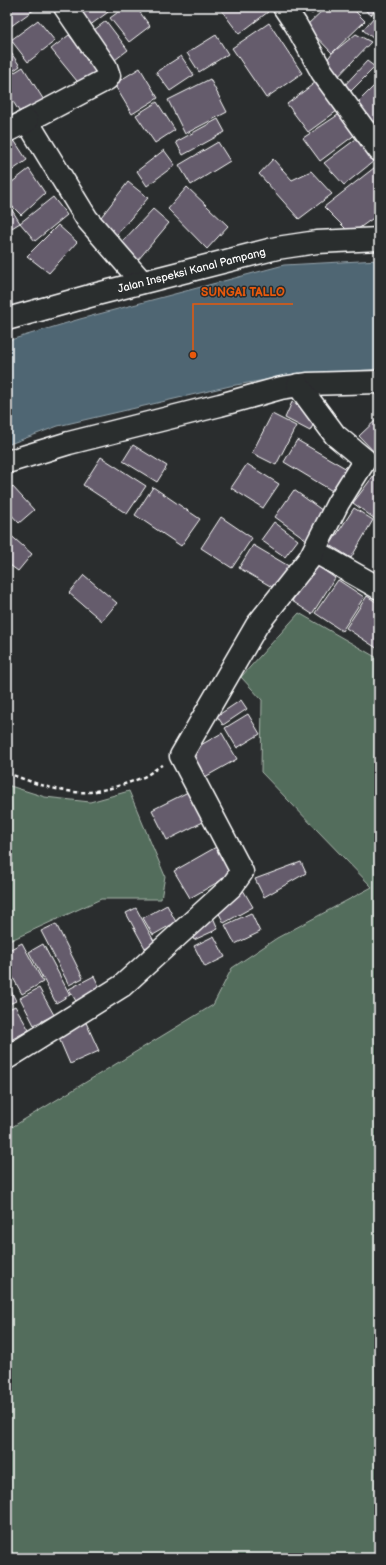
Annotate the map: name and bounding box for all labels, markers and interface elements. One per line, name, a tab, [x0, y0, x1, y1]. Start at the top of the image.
street label: Jalan Inspeksi Kanal Pampang	[116, 245, 267, 295]
callout: SUNGAI TALLO	[193, 280, 293, 304]
text: SUNGAI TALLO	[201, 285, 285, 300]

